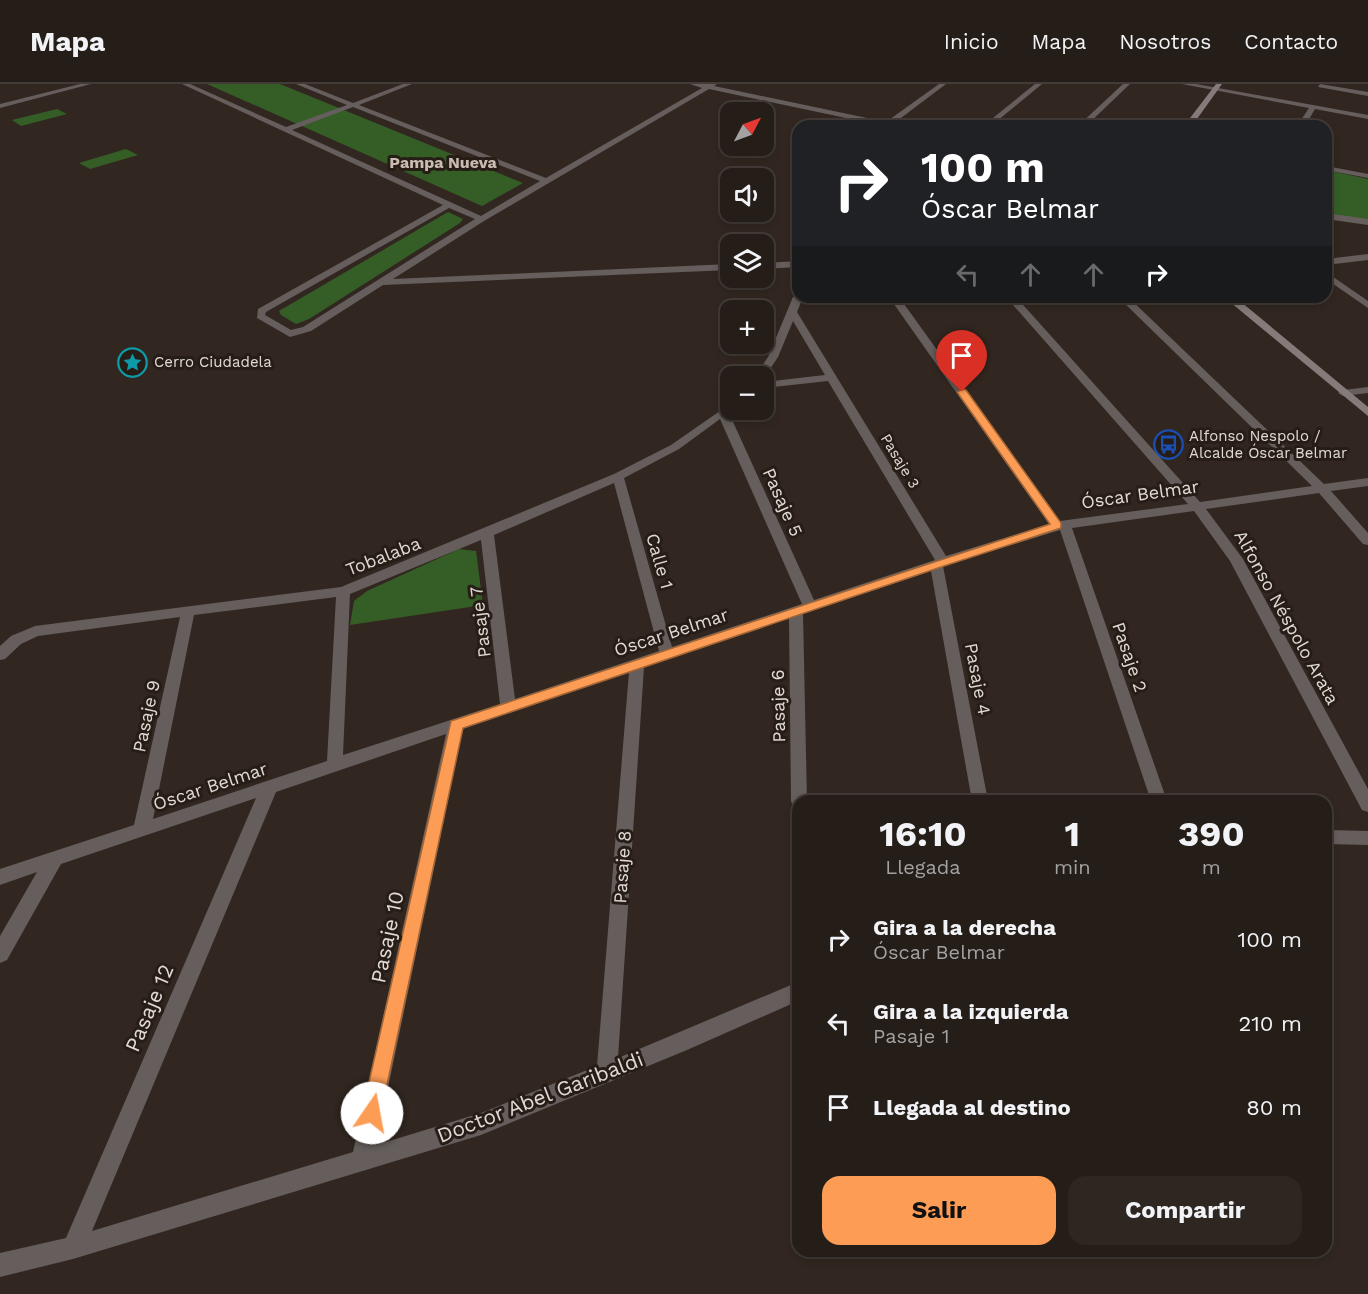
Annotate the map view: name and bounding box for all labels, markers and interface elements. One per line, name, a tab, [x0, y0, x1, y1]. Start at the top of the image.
text: Mapa	[30, 25, 105, 58]
text: Inicio	[944, 29, 999, 54]
text: Mapa	[1032, 29, 1086, 54]
text: Nosotros	[1119, 29, 1211, 54]
text: Contacto	[1244, 29, 1338, 54]
north arrow	[720, 102, 774, 156]
map controls	[720, 102, 774, 420]
text: 100 m	[921, 143, 1045, 192]
icon: right	[822, 144, 900, 222]
district label: Pampa Nueva	[389, 153, 497, 172]
button: sound	[720, 168, 774, 222]
text: Óscar Belmar	[921, 193, 1099, 225]
button: layers	[720, 234, 774, 288]
icon: left	[951, 258, 984, 291]
icon: ahead	[1014, 258, 1047, 291]
icon: ahead	[1077, 258, 1110, 291]
icon: right	[1140, 258, 1173, 291]
button: +	[720, 300, 774, 354]
pin	[936, 330, 987, 392]
icon: arrive	[945, 339, 978, 372]
place icon: Cerro Ciudadela	[117, 346, 149, 378]
place label: Cerro Ciudadela	[154, 353, 272, 371]
button: −	[720, 366, 774, 420]
place label: Alfonso Nespolo / Alcalde Óscar Belmar	[1189, 427, 1347, 462]
bus stop icon: Alfonso Nespolo / Alcalde Óscar Belmar	[1152, 429, 1184, 461]
street label: Pasaje 3	[877, 430, 923, 492]
street label: Pasaje 5	[759, 465, 807, 539]
street label: Óscar Belmar	[1080, 475, 1200, 513]
street label: Alfonso Néspolo Arata	[1230, 526, 1344, 708]
street label: Calle 1	[642, 531, 678, 591]
street label: Tobalaba	[343, 532, 423, 580]
street label: Pasaje 7	[465, 585, 495, 659]
street label: Óscar Belmar	[611, 604, 731, 660]
street label: Pasaje 2	[1108, 619, 1152, 695]
street label: Pasaje 4	[961, 641, 995, 717]
street label: Pasaje 6	[767, 669, 789, 743]
street label: Pasaje 9	[128, 678, 164, 754]
street label: Óscar Belmar	[150, 758, 270, 814]
text: 16:10	[879, 813, 967, 855]
text: 1	[1065, 813, 1080, 855]
text: 390	[1178, 813, 1245, 855]
street label: Pasaje 8	[609, 830, 635, 904]
text: Llegada	[885, 855, 961, 879]
text: min	[1054, 855, 1091, 879]
text: m	[1202, 855, 1221, 879]
street label: Pasaje 10	[365, 889, 409, 985]
text: Gira a la derecha	[873, 915, 1056, 940]
icon: right	[822, 923, 855, 956]
text: 100 m	[1238, 927, 1302, 952]
text: Óscar Belmar	[873, 940, 1005, 964]
street label: Pasaje 12	[119, 961, 179, 1055]
text: Gira a la izquierda	[873, 999, 1069, 1024]
icon: left	[822, 1007, 855, 1040]
text: 210 m	[1238, 1011, 1302, 1036]
text: Pasaje 1	[873, 1024, 949, 1048]
street label: Doctor Abel Garibaldi	[433, 1046, 647, 1148]
position arrow	[340, 1081, 404, 1145]
icon: arrive	[822, 1091, 855, 1124]
text: Llegada al destino	[873, 1095, 1071, 1120]
text: 80 m	[1246, 1095, 1302, 1120]
button: Salir	[822, 1176, 1056, 1245]
button: Compartir	[1068, 1176, 1302, 1245]

